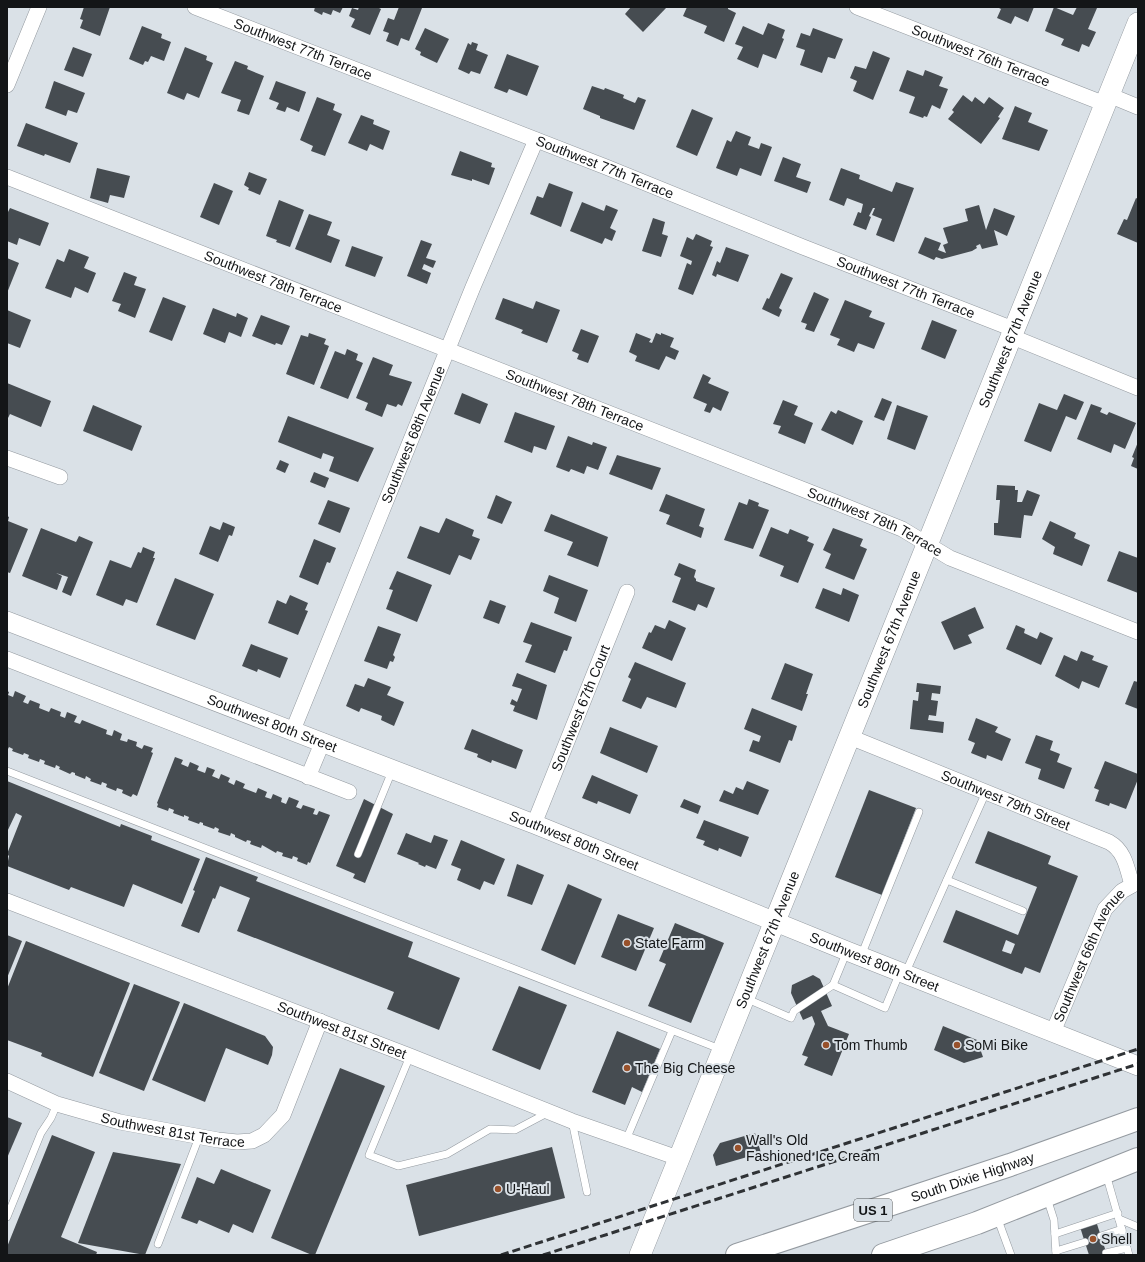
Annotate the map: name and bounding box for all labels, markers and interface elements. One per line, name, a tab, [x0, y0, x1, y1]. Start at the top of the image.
street label: Southwest 77th Terrace	[232, 15, 375, 83]
street label: Southwest 76th Terrace	[910, 21, 1052, 90]
street label: Southwest 77th Terrace	[534, 133, 676, 202]
street label: Southwest 78th Terrace	[202, 247, 345, 316]
street label: Southwest 77th Terrace	[834, 253, 977, 321]
street label: Southwest 67th Avenue	[975, 268, 1045, 410]
street label: Southwest 68th Avenue	[378, 363, 448, 506]
street label: Southwest 78th Terrace	[503, 366, 646, 434]
street label: Southwest 78th Terrace	[805, 484, 945, 560]
street label: Southwest 67th Avenue	[854, 568, 924, 711]
street label: Southwest 67th Court	[548, 642, 613, 774]
street label: Southwest 80th Street	[205, 691, 339, 755]
street label: Southwest 79th Street	[939, 767, 1073, 833]
street label: Southwest 80th Street	[507, 807, 641, 874]
street label: Southwest 67th Avenue	[732, 868, 802, 1011]
street label: Southwest 66th Avenue	[1050, 885, 1128, 1025]
street label: Southwest 80th Street	[807, 929, 942, 995]
place label: State Farm	[635, 935, 704, 951]
marker: State Farm	[622, 938, 632, 948]
street label: Southwest 81st Street	[275, 998, 409, 1062]
place label: Tom Thumb	[834, 1037, 908, 1053]
place label: SoMi Bike	[965, 1037, 1028, 1053]
marker: Tom Thumb	[821, 1040, 831, 1050]
marker: SoMi Bike	[952, 1040, 962, 1050]
place label: The Big Cheese	[635, 1060, 736, 1076]
marker: The Big Cheese	[622, 1063, 632, 1073]
street label: Southwest 81st Terrace	[99, 1109, 246, 1150]
place label: Wall's Old Fashioned Ice Cream	[746, 1132, 880, 1164]
marker: Wall's Old Fashioned Ice Cream	[733, 1143, 743, 1153]
street label: South Dixie Highway	[909, 1149, 1036, 1205]
place label: U-Haul	[506, 1181, 550, 1197]
marker: U-Haul	[493, 1184, 503, 1194]
road number: US 1	[854, 1199, 892, 1221]
place label: Shell	[1101, 1231, 1132, 1247]
marker: Shell	[1088, 1234, 1098, 1244]

